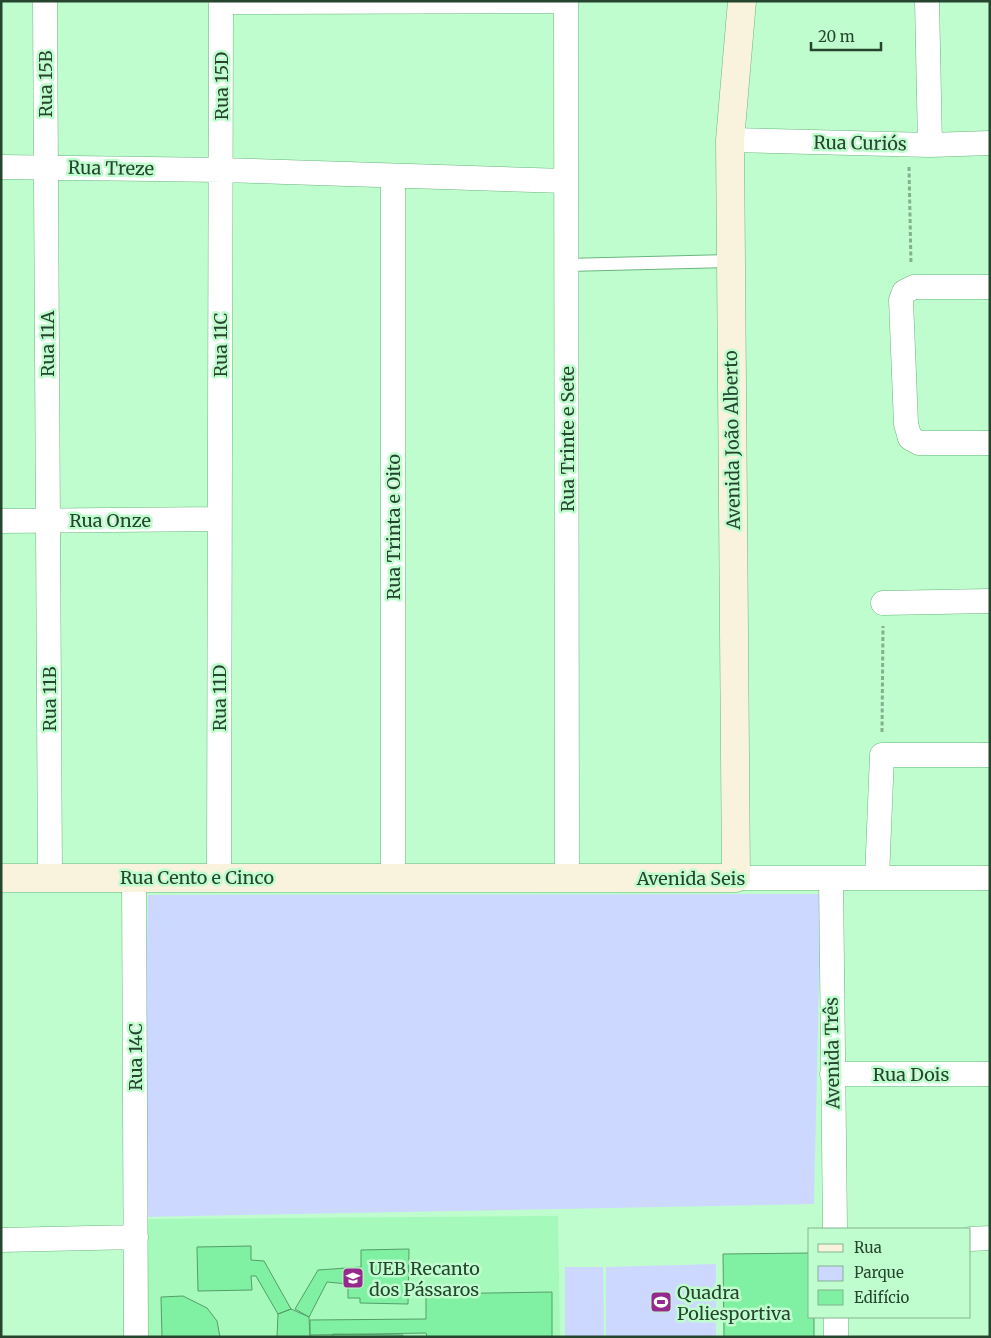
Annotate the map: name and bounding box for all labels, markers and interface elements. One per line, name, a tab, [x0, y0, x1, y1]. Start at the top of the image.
scale bar	[811, 20, 881, 52]
text: 20 m	[818, 27, 855, 46]
street label: Rua 15B	[34, 50, 57, 118]
street label: Rua 15D	[210, 52, 233, 120]
street label: Rua Curiós	[813, 131, 907, 155]
street label: Rua Treze	[68, 156, 154, 180]
street label: Rua 11A	[36, 311, 59, 377]
street label: Rua 11C	[209, 313, 232, 377]
street label: Avenida João Alberto	[719, 350, 745, 531]
street label: Rua Trinte e Sete	[556, 366, 579, 512]
street label: Rua Trinta e Oito	[382, 454, 405, 600]
street label: Rua Onze	[69, 509, 151, 532]
street label: Rua 11D	[208, 665, 231, 731]
street label: Rua 11B	[38, 666, 61, 732]
street label: Rua Cento e Cinco	[120, 866, 274, 889]
street label: Avenida Seis	[636, 867, 745, 890]
street label: Avenida Três	[820, 997, 844, 1110]
street label: Rua 14C	[124, 1023, 147, 1091]
street label: Rua Dois	[873, 1063, 949, 1086]
legend	[808, 1228, 971, 1318]
text: Rua	[854, 1238, 882, 1257]
place label: UEB Recanto dos Pássaros	[369, 1257, 480, 1301]
text: Parque	[854, 1263, 904, 1282]
school or university icon: UEB Recanto dos Pássaros	[341, 1266, 365, 1290]
place label: Quadra Poliesportiva	[677, 1281, 791, 1325]
text: Edifício	[854, 1288, 910, 1307]
sports icon: Quadra Poliesportiva	[649, 1290, 673, 1314]

